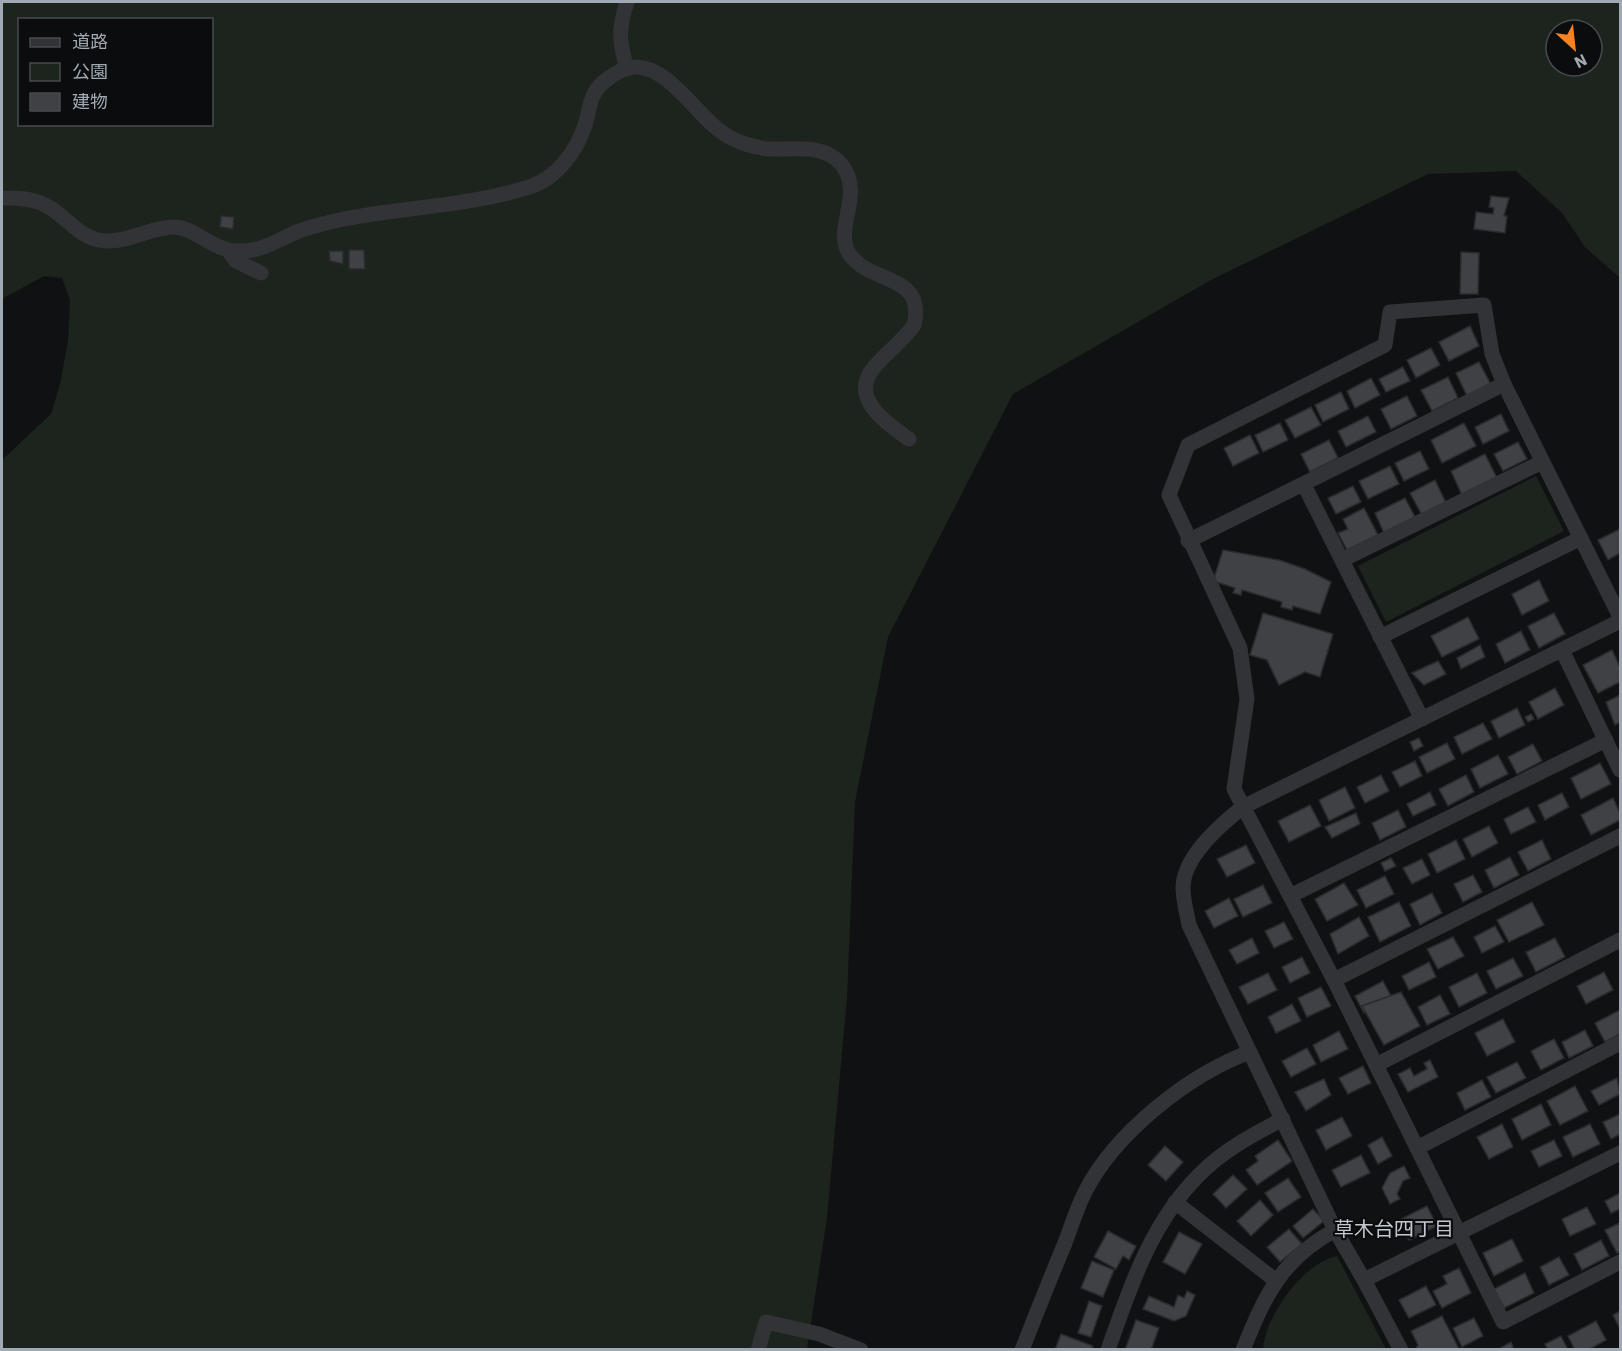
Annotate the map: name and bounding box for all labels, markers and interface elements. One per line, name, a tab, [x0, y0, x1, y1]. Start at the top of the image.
legend	[18, 18, 213, 126]
north arrow	[1544, 18, 1604, 78]
text: 道路	[72, 30, 108, 53]
text: N	[1571, 50, 1591, 73]
text: 公園	[72, 60, 108, 83]
text: 建物	[72, 90, 108, 113]
district label: 草木台四丁目	[1334, 1215, 1454, 1242]

